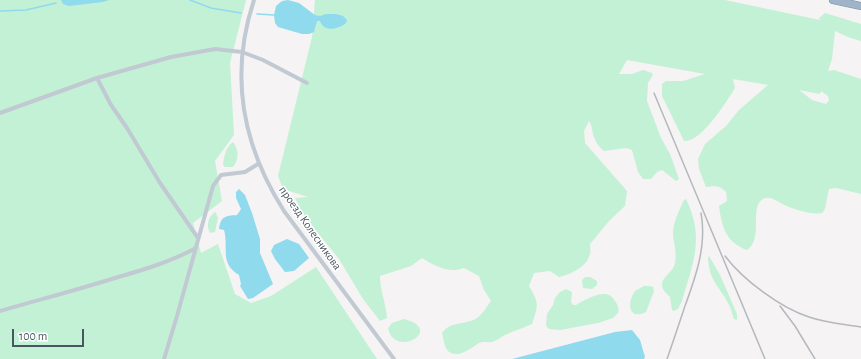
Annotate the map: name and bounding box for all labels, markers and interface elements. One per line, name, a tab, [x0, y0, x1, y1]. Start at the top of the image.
street label: проезд Колесникова	[276, 183, 344, 273]
scale bar	[14, 321, 86, 347]
text: 100 m	[19, 330, 47, 342]

